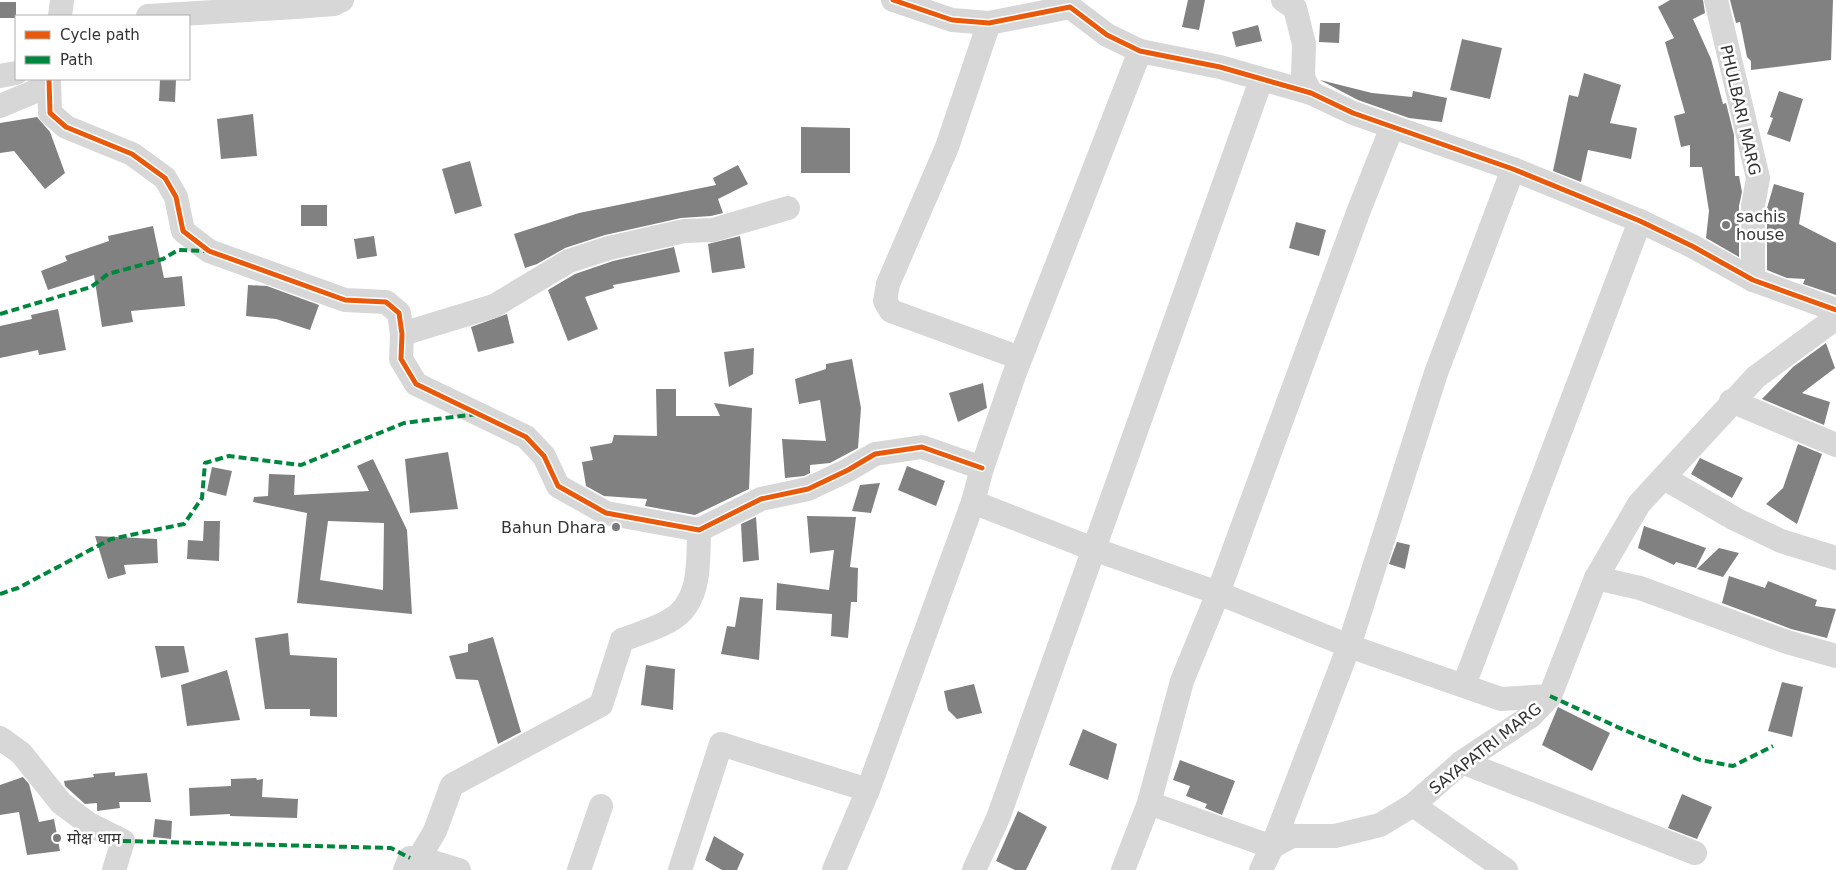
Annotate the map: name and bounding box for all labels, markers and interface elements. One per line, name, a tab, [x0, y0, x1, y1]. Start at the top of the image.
legend	[15, 15, 190, 80]
text: Cycle path	[60, 26, 140, 44]
street label: PHULBARI MARG	[1716, 43, 1765, 177]
text: Path	[60, 51, 93, 69]
place label: sachis house	[1736, 207, 1786, 244]
marker: sachis house	[1720, 219, 1732, 231]
place label: Bahun Dhara	[501, 518, 606, 537]
marker: Bahun Dhara	[610, 521, 622, 533]
street label: SAYAPATRI MARG	[1426, 699, 1545, 798]
place label: मोक्ष धाम	[67, 829, 121, 848]
marker: मोक्ष धाम	[51, 832, 63, 844]

